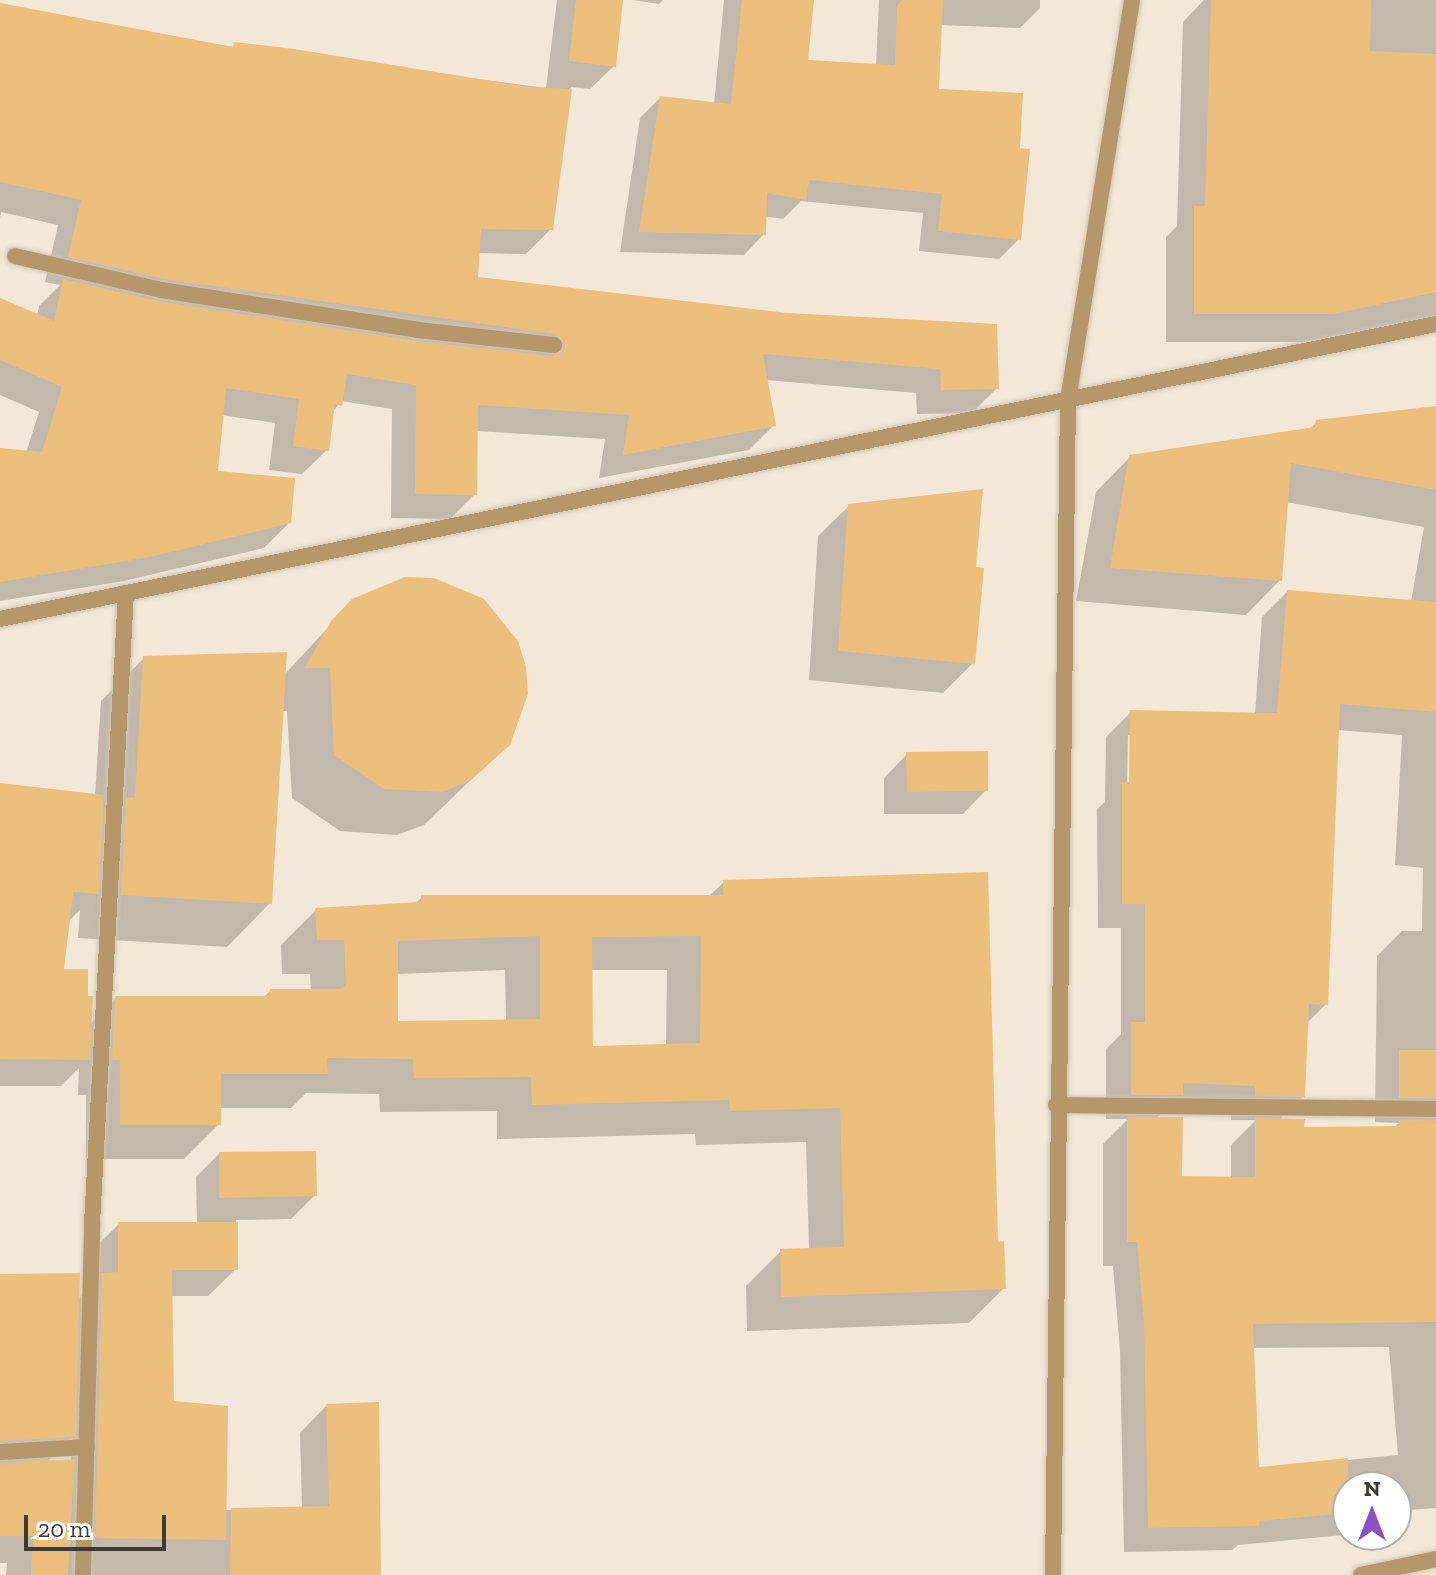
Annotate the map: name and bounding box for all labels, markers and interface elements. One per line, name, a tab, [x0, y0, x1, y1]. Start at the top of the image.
north arrow	[1332, 1471, 1412, 1551]
text: N	[1364, 1475, 1380, 1502]
scale bar	[28, 1499, 170, 1549]
text: 20 m	[38, 1514, 90, 1543]

